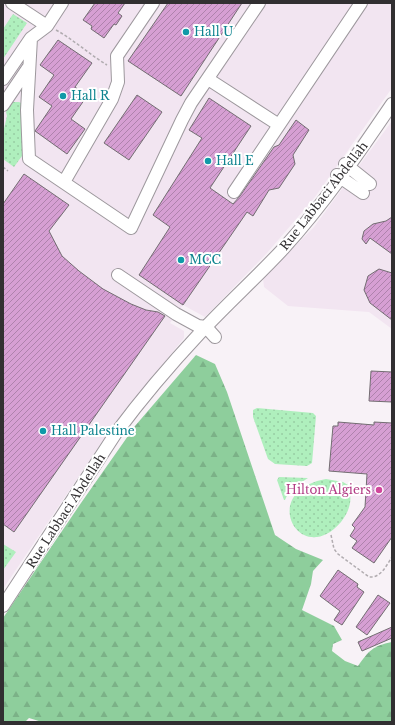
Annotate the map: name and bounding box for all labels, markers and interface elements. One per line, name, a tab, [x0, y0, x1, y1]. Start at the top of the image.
place label: Hall U	[194, 24, 233, 39]
marker: Hall U	[181, 27, 191, 37]
place label: Hall R	[71, 88, 110, 103]
marker: Hall R	[58, 91, 68, 101]
street label: Rue Labbaci Abdellah	[276, 138, 371, 253]
place label: Hall E	[216, 153, 254, 168]
marker: Hall E	[203, 156, 213, 166]
place label: MCC	[189, 252, 221, 267]
marker: MCC	[176, 255, 186, 265]
place label: Hall Palestine	[51, 423, 135, 438]
marker: Hall Palestine	[38, 426, 48, 436]
street label: Rue Labbaci Abdellah	[23, 451, 108, 571]
place label: Hilton Algiers	[286, 482, 371, 497]
marker: Hilton Algiers	[374, 485, 384, 495]

